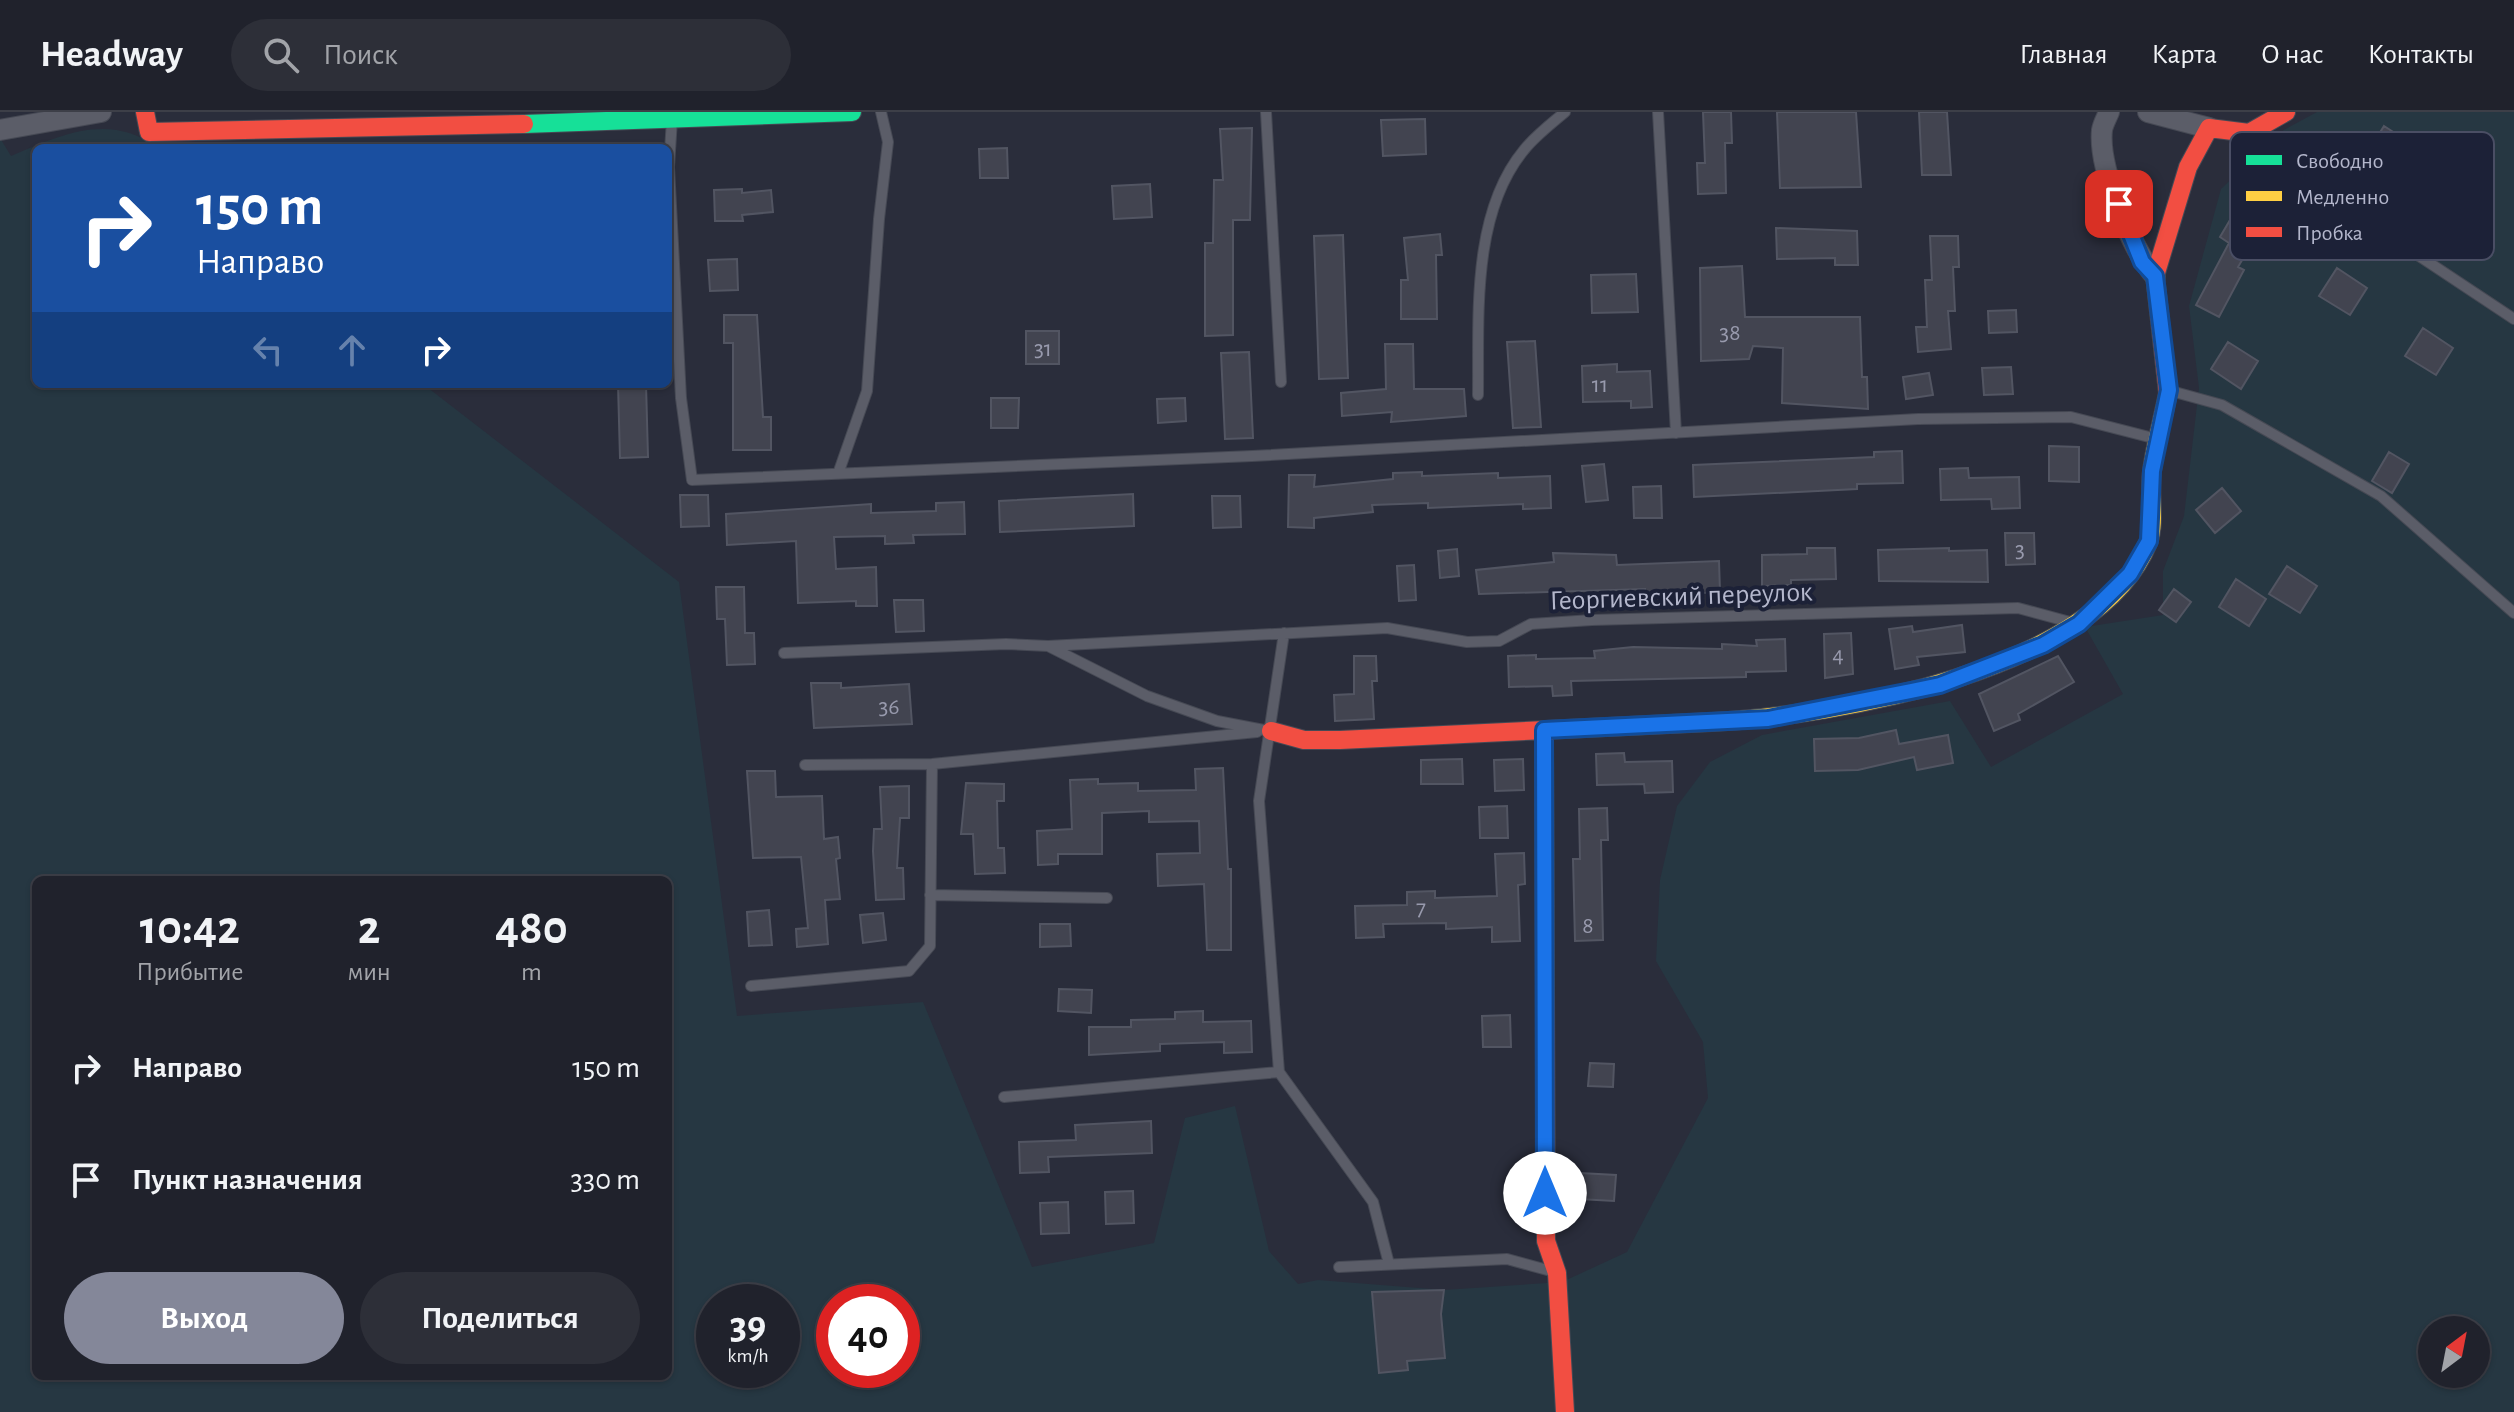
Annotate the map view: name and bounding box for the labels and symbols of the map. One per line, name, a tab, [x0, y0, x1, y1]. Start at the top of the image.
legend	[2230, 132, 2494, 260]
text: Свободно	[2296, 150, 2384, 172]
pin	[2085, 170, 2153, 238]
text: Медленно	[2296, 186, 2389, 208]
text: Пробка	[2296, 222, 2363, 244]
house number: 38	[1719, 321, 1741, 345]
house number: 31	[1034, 337, 1052, 361]
house number: 11	[1592, 373, 1608, 397]
house number: 3	[2015, 538, 2025, 562]
street label: Георгиевский переулок	[1549, 578, 1813, 616]
house number: 4	[1832, 643, 1844, 667]
house number: 36	[878, 695, 900, 719]
house number: 7	[1416, 896, 1426, 920]
house number: 8	[1582, 914, 1594, 938]
position arrow	[1503, 1151, 1587, 1235]
speed limit sign: 40	[816, 1284, 920, 1388]
north arrow	[2418, 1316, 2490, 1388]

